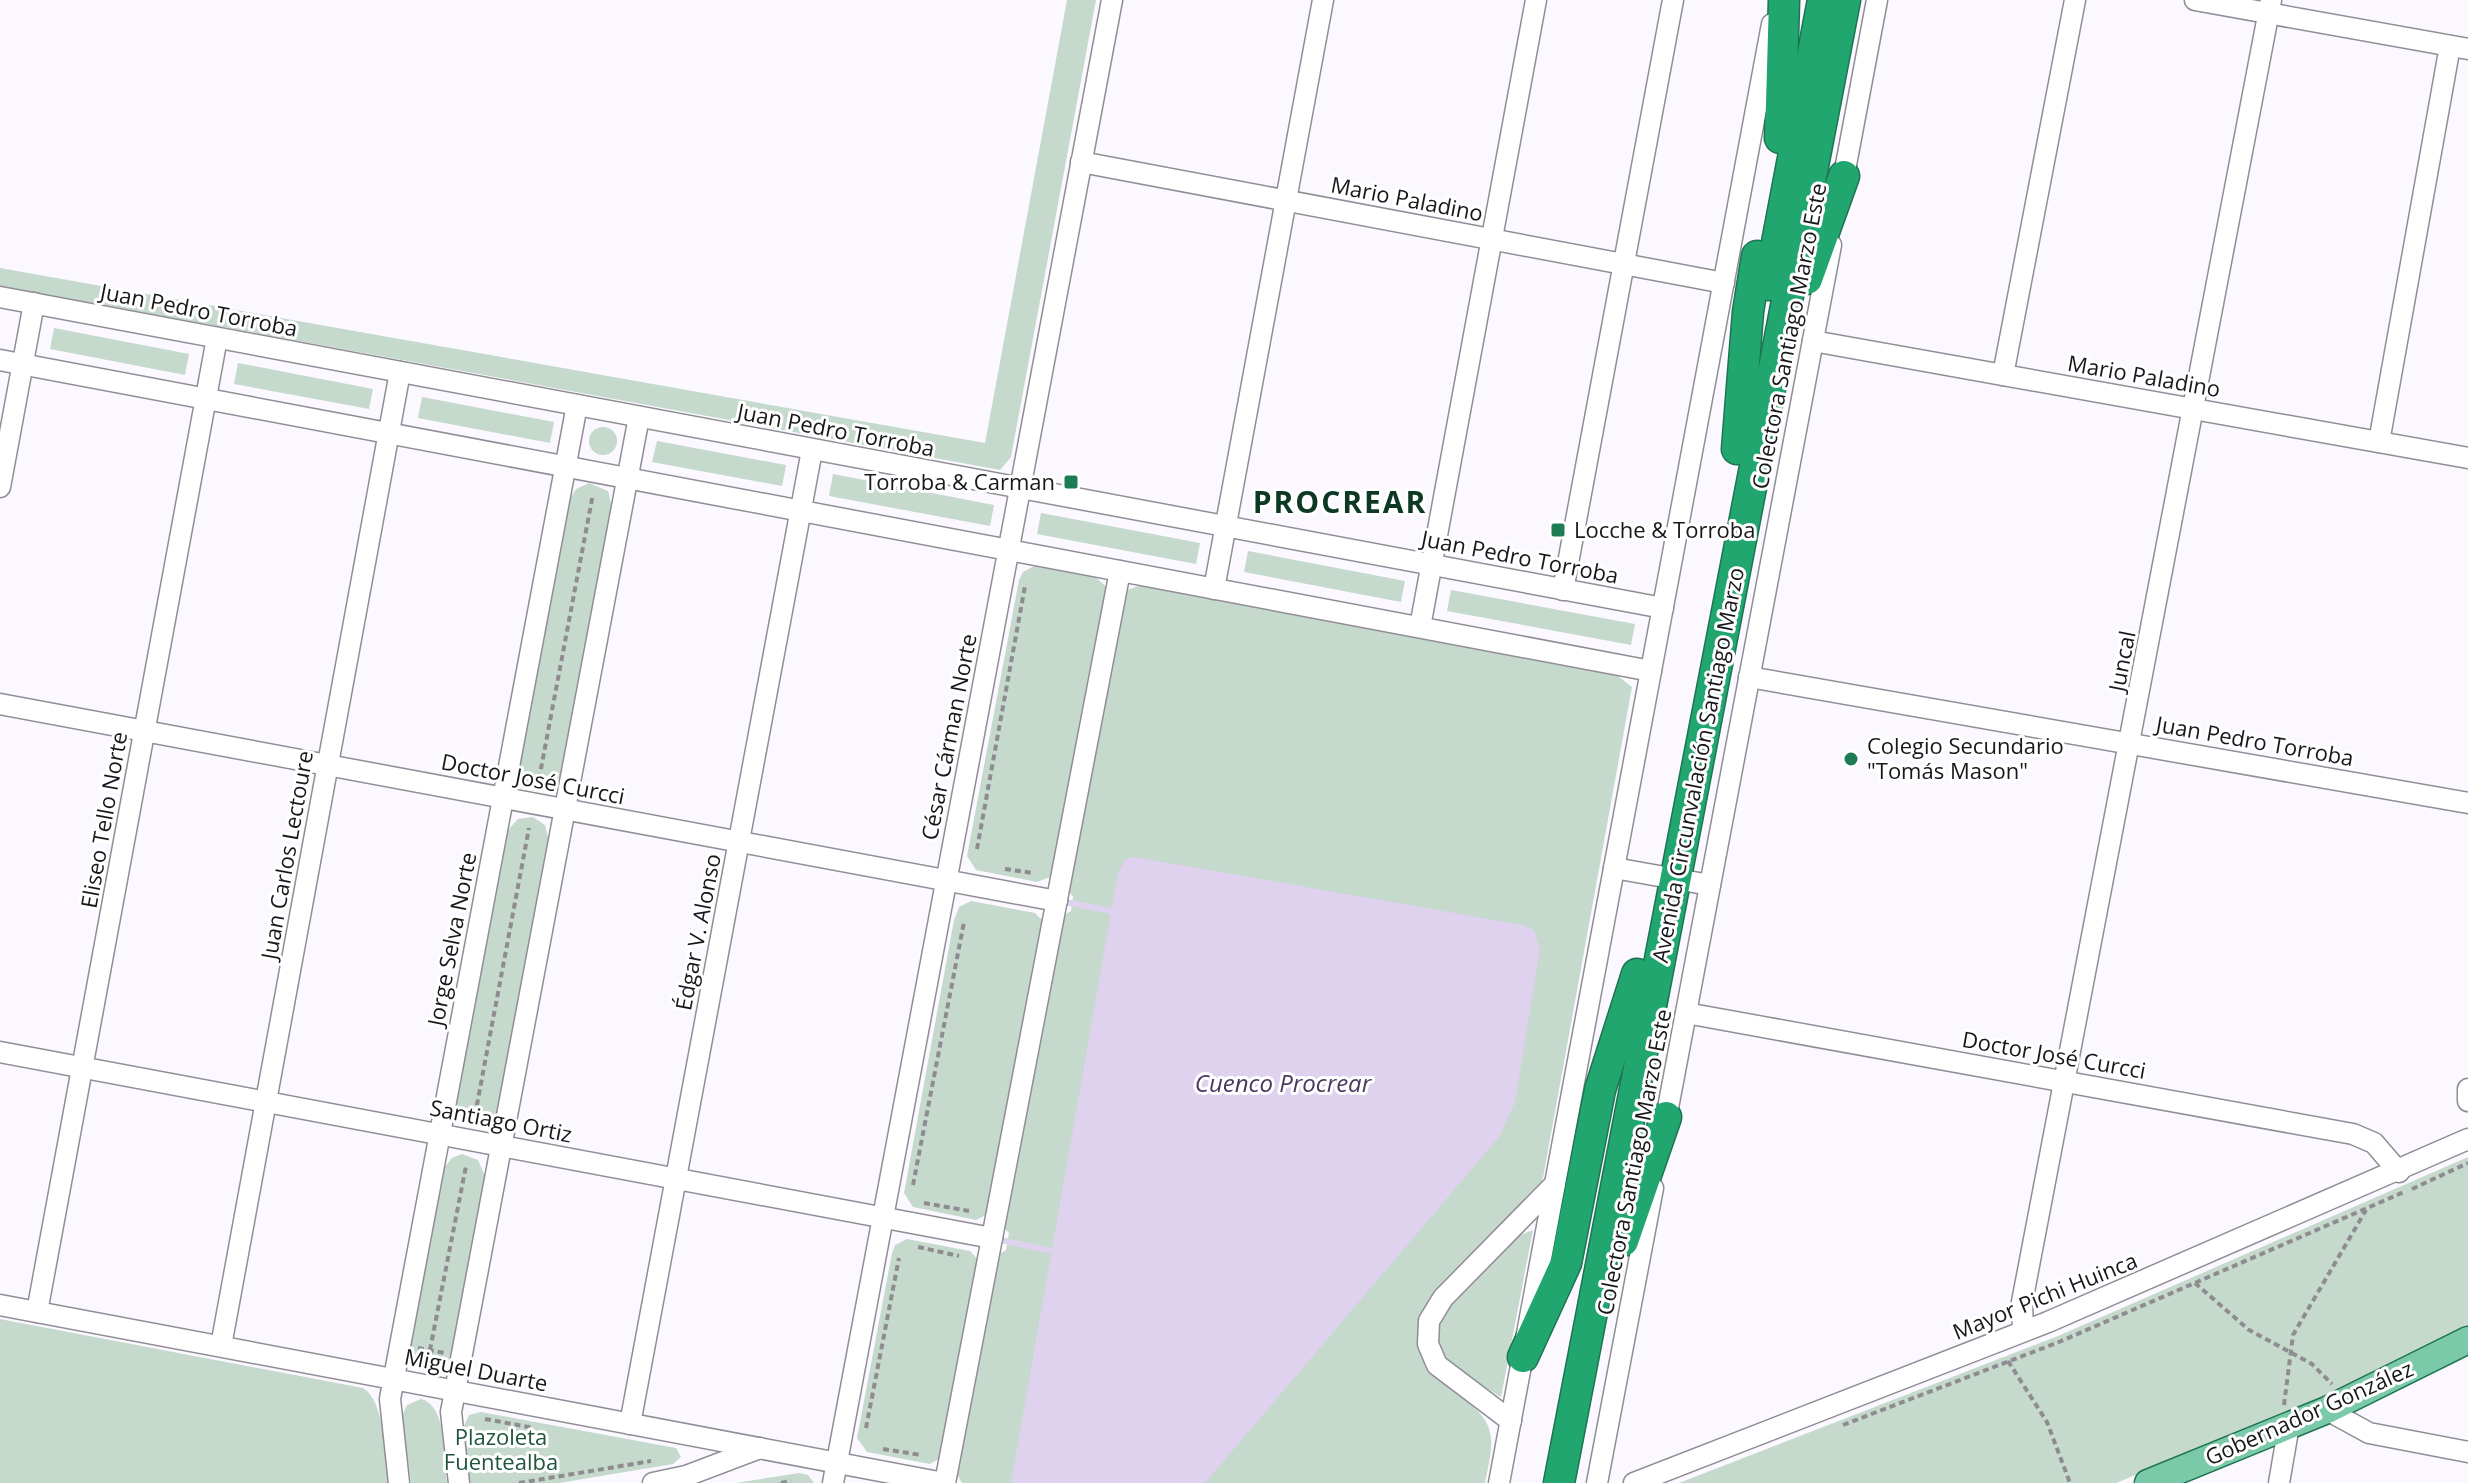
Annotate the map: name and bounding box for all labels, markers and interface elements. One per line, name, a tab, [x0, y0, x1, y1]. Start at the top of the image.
street label: Mario Paladino	[1329, 169, 1486, 227]
street label: Colectora Santiago Marzo Este	[1744, 180, 1832, 491]
street label: Juan Pedro Torroba	[96, 275, 300, 343]
street label: Mario Paladino	[2066, 347, 2223, 403]
street label: Juan Pedro Torroba	[733, 395, 937, 463]
place label: Torroba & Carman	[864, 466, 1055, 496]
marker: Torroba & Carman	[1062, 473, 1080, 491]
district label: PROCREAR	[1253, 481, 1427, 522]
place label: Locche & Torroba	[1574, 514, 1755, 544]
marker: Locche & Torroba	[1549, 521, 1567, 539]
street label: Juan Pedro Torroba	[1417, 522, 1621, 590]
street label: Avenida Circunvalación Santiago Marzo	[1644, 565, 1750, 965]
street label: Juncal	[2100, 628, 2142, 696]
street label: César Cárman Norte	[913, 631, 983, 842]
street label: Juan Pedro Torroba	[2152, 708, 2356, 772]
street label: Eliseo Tello Norte	[73, 729, 133, 910]
place label: Colegio Secundario "Tomás Mason"	[1867, 730, 2064, 785]
street label: Doctor José Curcci	[439, 746, 627, 811]
street label: Juan Carlos Lectoure	[253, 748, 319, 963]
marker: Colegio Secundario "Tomás Mason"	[1842, 750, 1860, 768]
street label: Jorge Selva Norte	[419, 850, 483, 1030]
street label: Édgar V. Alonso	[667, 851, 727, 1013]
street label: Colectora Santiago Marzo Este	[1589, 1006, 1677, 1317]
street label: Doctor José Curcci	[1960, 1023, 2148, 1085]
water label: Cuenco Procrear	[1195, 1066, 1373, 1099]
street label: Santiago Ortiz	[428, 1092, 575, 1148]
street label: Mayor Pichi Huinca	[1948, 1244, 2141, 1346]
street label: Miguel Duarte	[402, 1340, 550, 1398]
street label: Gobernador González	[2200, 1353, 2417, 1471]
park label: Plazoleta Fuentealba	[444, 1421, 558, 1476]

